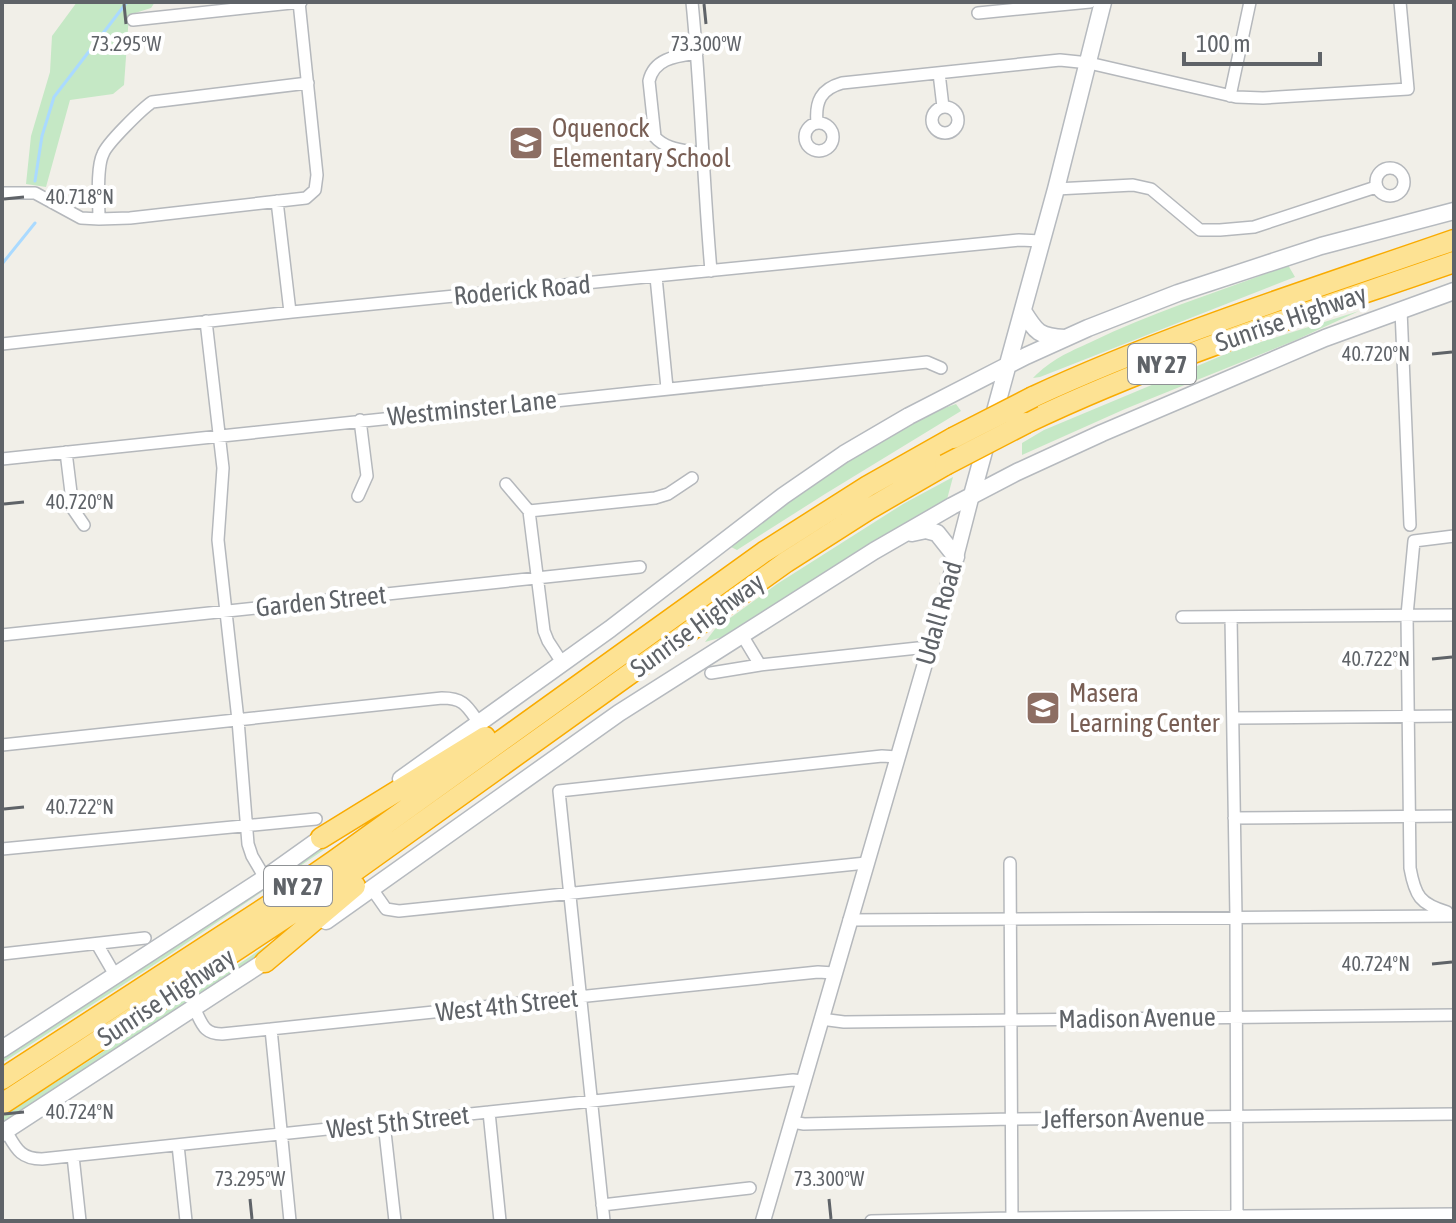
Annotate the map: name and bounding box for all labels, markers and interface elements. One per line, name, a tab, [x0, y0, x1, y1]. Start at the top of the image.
scale bar	[1184, 16, 1320, 66]
text: 100 m	[1196, 30, 1250, 57]
text: 73.295°W	[91, 32, 162, 55]
text: 73.300°W	[671, 32, 742, 55]
place label: Oquenock Elementary School	[552, 113, 731, 173]
school or university icon: Oquenock Elementary School	[507, 124, 545, 162]
text: 40.718°N	[46, 185, 114, 208]
street label: Roderick Road	[452, 269, 592, 311]
street label: Sunrise Highway	[1212, 278, 1370, 358]
text: 40.720°N	[1342, 342, 1410, 365]
road number: NY 27	[1128, 344, 1196, 384]
street label: Westminster Lane	[386, 384, 558, 432]
text: 40.720°N	[46, 490, 114, 513]
street label: Udall Road	[910, 558, 968, 668]
street label: Sunrise Highway	[625, 566, 770, 683]
street label: Garden Street	[254, 579, 388, 623]
text: 40.722°N	[1342, 647, 1410, 670]
place label: Masera Learning Center	[1069, 678, 1220, 738]
school or university icon: Masera Learning Center	[1024, 689, 1062, 727]
text: 40.722°N	[46, 795, 114, 818]
road number: NY 27	[264, 866, 332, 906]
street label: Sunrise Highway	[92, 941, 240, 1052]
text: 40.724°N	[1342, 952, 1410, 975]
street label: West 4th Street	[434, 983, 580, 1027]
street label: Madison Avenue	[1058, 1002, 1216, 1034]
text: 40.724°N	[46, 1100, 114, 1123]
street label: West 5th Street	[325, 1100, 471, 1144]
street label: Jefferson Avenue	[1041, 1102, 1205, 1134]
text: 73.295°W	[215, 1167, 286, 1190]
text: 73.300°W	[794, 1167, 865, 1190]

